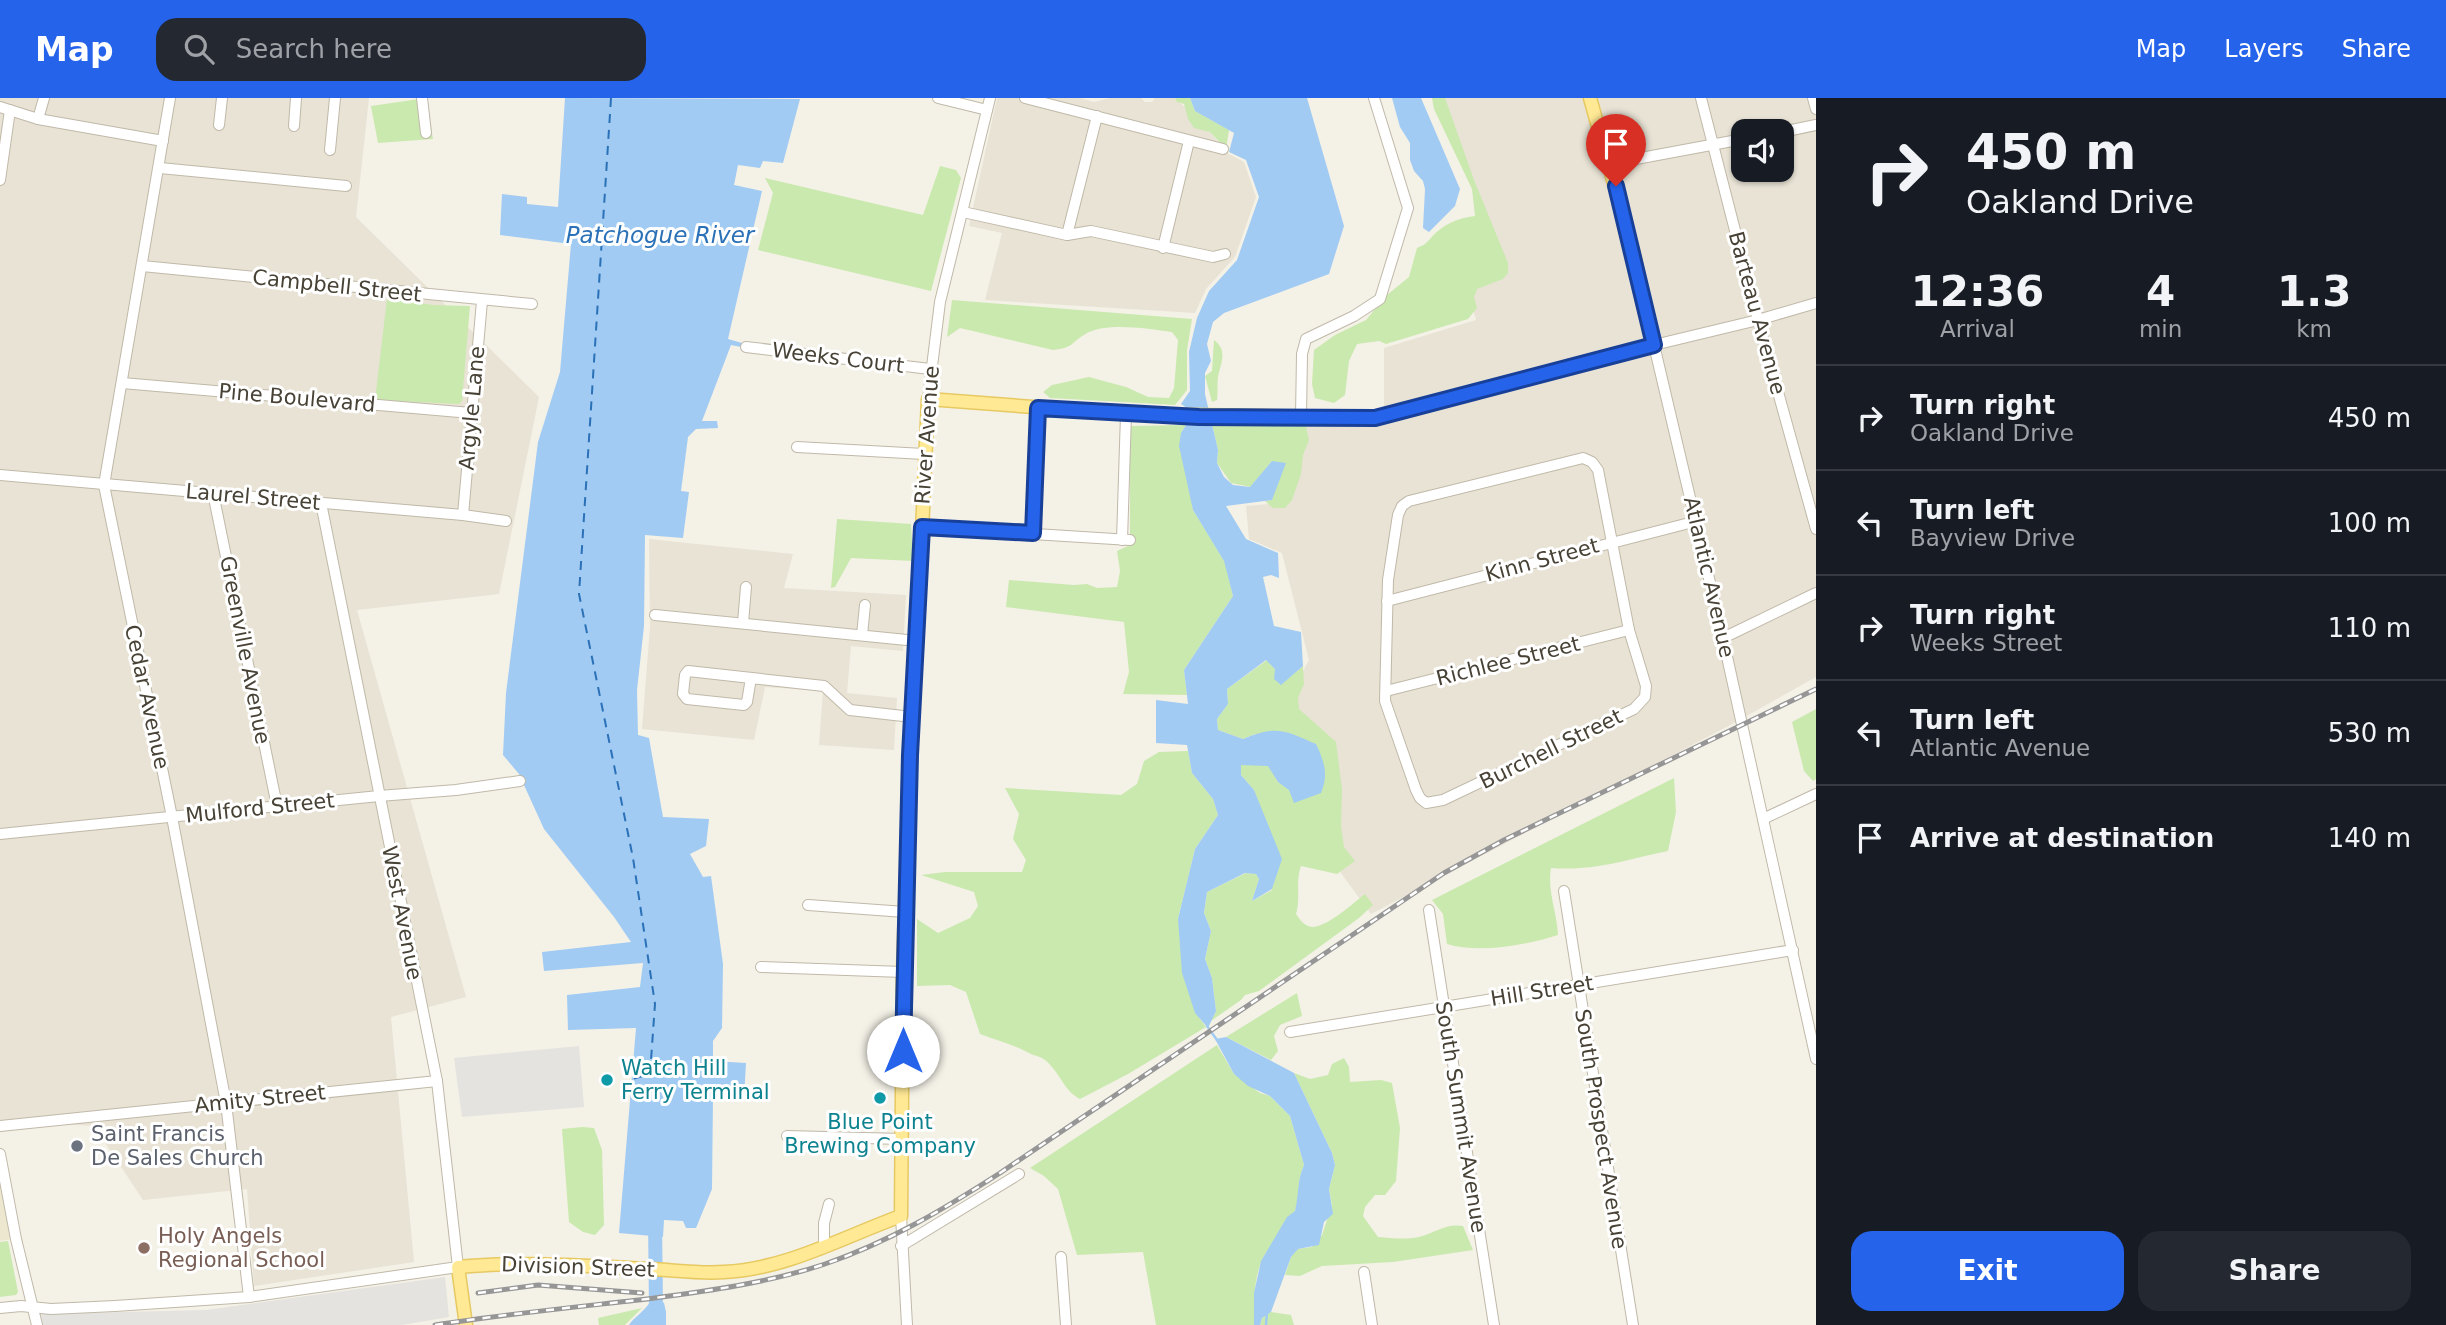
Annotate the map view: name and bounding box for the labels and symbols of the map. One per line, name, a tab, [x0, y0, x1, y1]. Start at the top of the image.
pin	[1586, 114, 1646, 186]
water label: Patchogue River	[566, 222, 756, 248]
street label: Barteau Avenue	[1724, 229, 1790, 397]
street label: Campbell Street	[251, 265, 423, 307]
street label: Weeks Court	[771, 338, 905, 378]
street label: Argyle Lane	[455, 345, 489, 471]
street label: River Avenue	[910, 365, 944, 505]
street label: Pine Boulevard	[218, 379, 376, 417]
street label: Laurel Street	[185, 479, 321, 515]
street label: Atlantic Avenue	[1679, 494, 1739, 660]
street label: Kinn Street	[1483, 533, 1601, 587]
street label: Greenville Avenue	[215, 554, 275, 746]
street label: Cedar Avenue	[120, 623, 174, 771]
street label: Richlee Street	[1434, 632, 1582, 690]
street label: Burchell Street	[1476, 704, 1626, 794]
street label: Mulford Street	[184, 788, 336, 828]
street label: West Avenue	[377, 844, 427, 982]
street label: Hill Street	[1489, 971, 1595, 1011]
street label: South Summit Avenue	[1431, 1000, 1491, 1234]
street label: South Prospect Avenue	[1570, 1007, 1632, 1251]
position arrow	[866, 1014, 940, 1088]
place label: Watch Hill Ferry Terminal	[621, 1056, 770, 1104]
marker: Watch Hill Ferry Terminal	[599, 1072, 615, 1088]
street label: Amity Street	[193, 1080, 327, 1118]
marker: Blue Point Brewing Company	[872, 1090, 888, 1106]
place label: Blue Point Brewing Company	[784, 1110, 976, 1158]
place label: Saint Francis De Sales Church	[91, 1122, 264, 1170]
marker: Saint Francis De Sales Church	[69, 1138, 85, 1154]
place label: Holy Angels Regional School	[158, 1224, 325, 1272]
marker: Holy Angels Regional School	[136, 1240, 152, 1256]
street label: Division Street	[501, 1252, 655, 1282]

